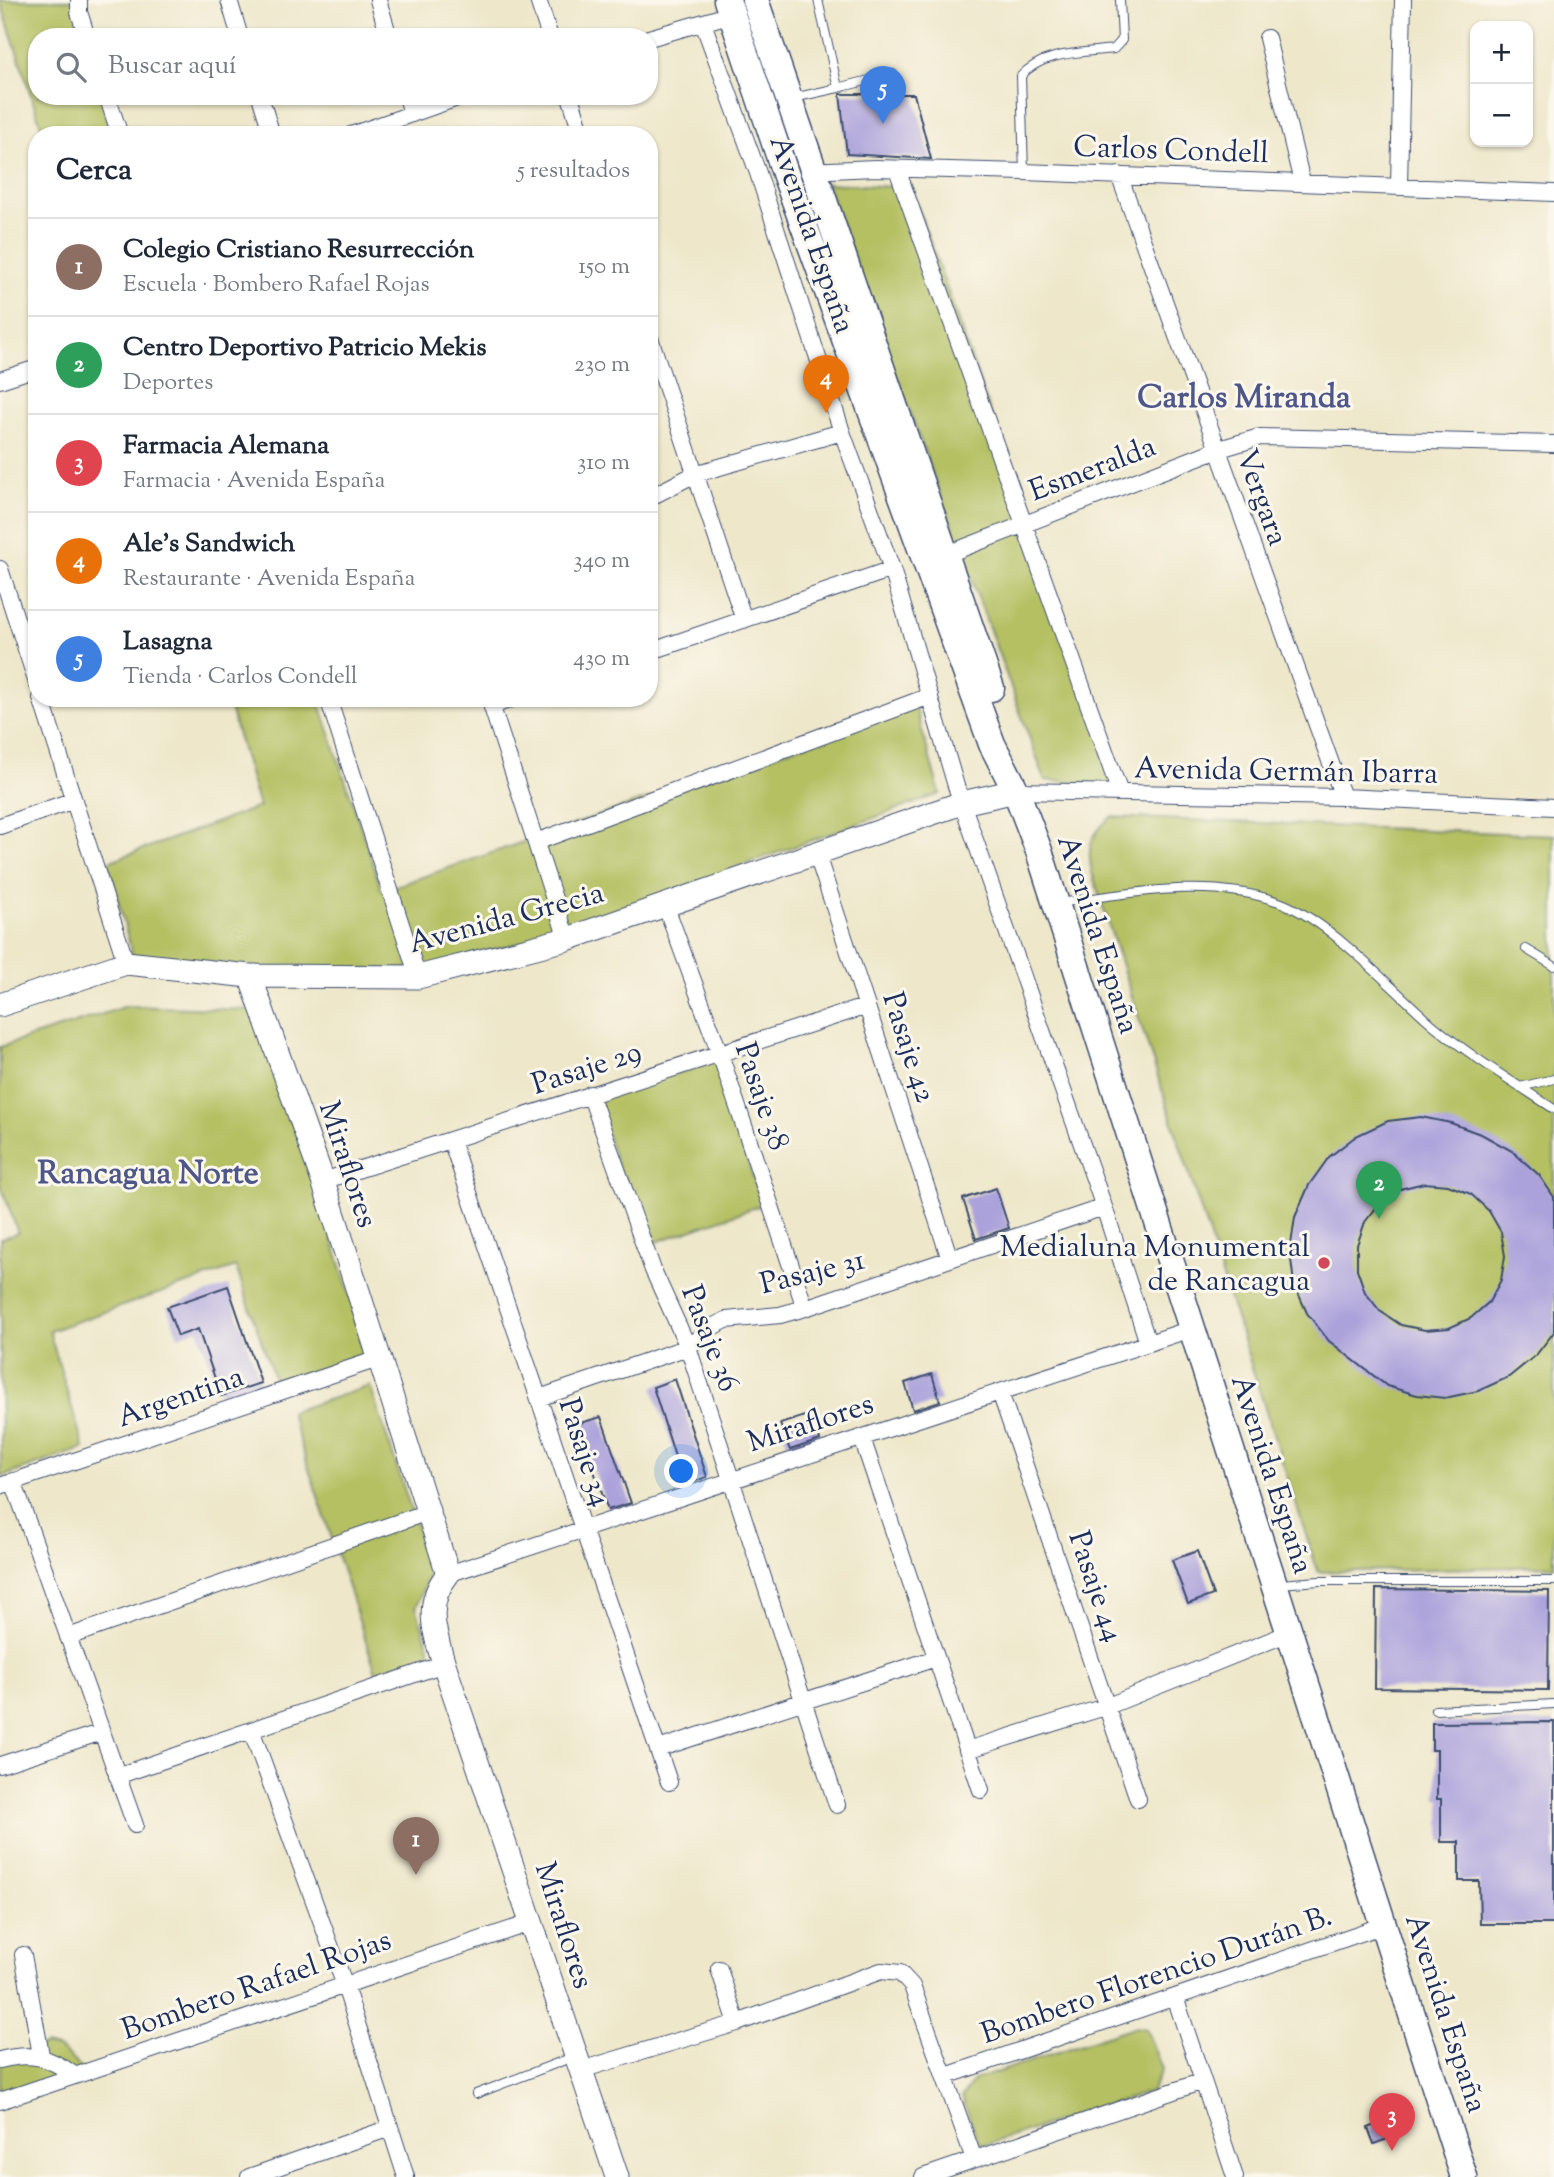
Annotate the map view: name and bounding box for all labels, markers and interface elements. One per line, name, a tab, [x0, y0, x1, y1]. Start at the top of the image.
map controls	[1470, 21, 1533, 147]
button: +	[1470, 21, 1533, 84]
search box	[28, 28, 658, 105]
icon: search	[52, 48, 90, 86]
text: Buscar aquí	[108, 48, 237, 85]
pin: 5	[860, 66, 906, 124]
button: −	[1470, 84, 1533, 147]
street label: Carlos Condell	[1073, 127, 1269, 176]
street label: Avenida España	[757, 130, 865, 340]
text: Cerca	[56, 150, 132, 193]
text: 5 resultados	[517, 155, 630, 188]
text: Colegio Cristiano Resurrección	[123, 232, 474, 269]
text: 1	[75, 251, 83, 284]
text: 150 m	[578, 251, 630, 284]
text: Escuela · Bombero Rafael Rojas	[123, 269, 430, 302]
text: Centro Deportivo Patricio Mekis	[123, 330, 486, 367]
text: 2	[74, 349, 84, 382]
text: 230 m	[574, 349, 630, 382]
pin: 4	[803, 355, 849, 413]
text: Deportes	[123, 367, 213, 400]
district label: Carlos Miranda	[1137, 376, 1351, 422]
street label: Esmeralda	[1023, 426, 1163, 514]
text: Farmacia Alemana	[123, 428, 329, 465]
street label: Vergara	[1223, 444, 1298, 552]
text: 3	[74, 447, 84, 480]
text: 310 m	[577, 447, 630, 480]
text: Farmacia · Avenida España	[123, 465, 385, 498]
text: Ale's Sandwich	[123, 526, 295, 563]
text: 4	[73, 545, 85, 578]
text: 340 m	[573, 545, 630, 578]
text: Restaurante · Avenida España	[123, 563, 415, 596]
text: Lasagna	[123, 624, 213, 661]
text: 5	[75, 643, 83, 676]
text: 430 m	[573, 643, 630, 676]
text: Tienda · Carlos Condell	[123, 661, 358, 694]
street label: Avenida Germán Ibarra	[1134, 748, 1438, 797]
street label: Avenida España	[1044, 830, 1149, 1040]
street label: Avenida Grecia	[404, 873, 609, 966]
street label: Pasaje 42	[870, 987, 946, 1108]
street label: Pasaje 29	[526, 1031, 647, 1107]
street label: Pasaje 38	[722, 1037, 799, 1157]
street label: Miraflores	[306, 1096, 387, 1234]
district label: Rancagua Norte	[37, 1152, 259, 1198]
pin: 2	[1356, 1161, 1402, 1219]
place label: Medialuna Monumental de Rancagua	[1000, 1227, 1310, 1304]
street label: Pasaje 31	[756, 1240, 870, 1307]
marker: Medialuna Monumental de Rancagua	[1316, 1255, 1332, 1271]
street label: Pasaje 36	[669, 1279, 749, 1398]
street label: Argentina	[112, 1357, 250, 1440]
street label: Avenida España	[1218, 1370, 1323, 1580]
street label: Miraflores	[742, 1384, 880, 1465]
street label: Pasaje 34	[546, 1393, 621, 1512]
your location	[664, 1454, 698, 1488]
street label: Pasaje 44	[1056, 1526, 1134, 1648]
pin: 1	[393, 1817, 439, 1875]
street label: Miraflores	[522, 1857, 603, 1995]
street label: Bombero Florencio Durán B.	[976, 1896, 1338, 2057]
street label: Avenida España	[1392, 1909, 1497, 2119]
street label: Bombero Rafael Rojas	[116, 1920, 398, 2053]
pin: 3	[1369, 2093, 1415, 2151]

